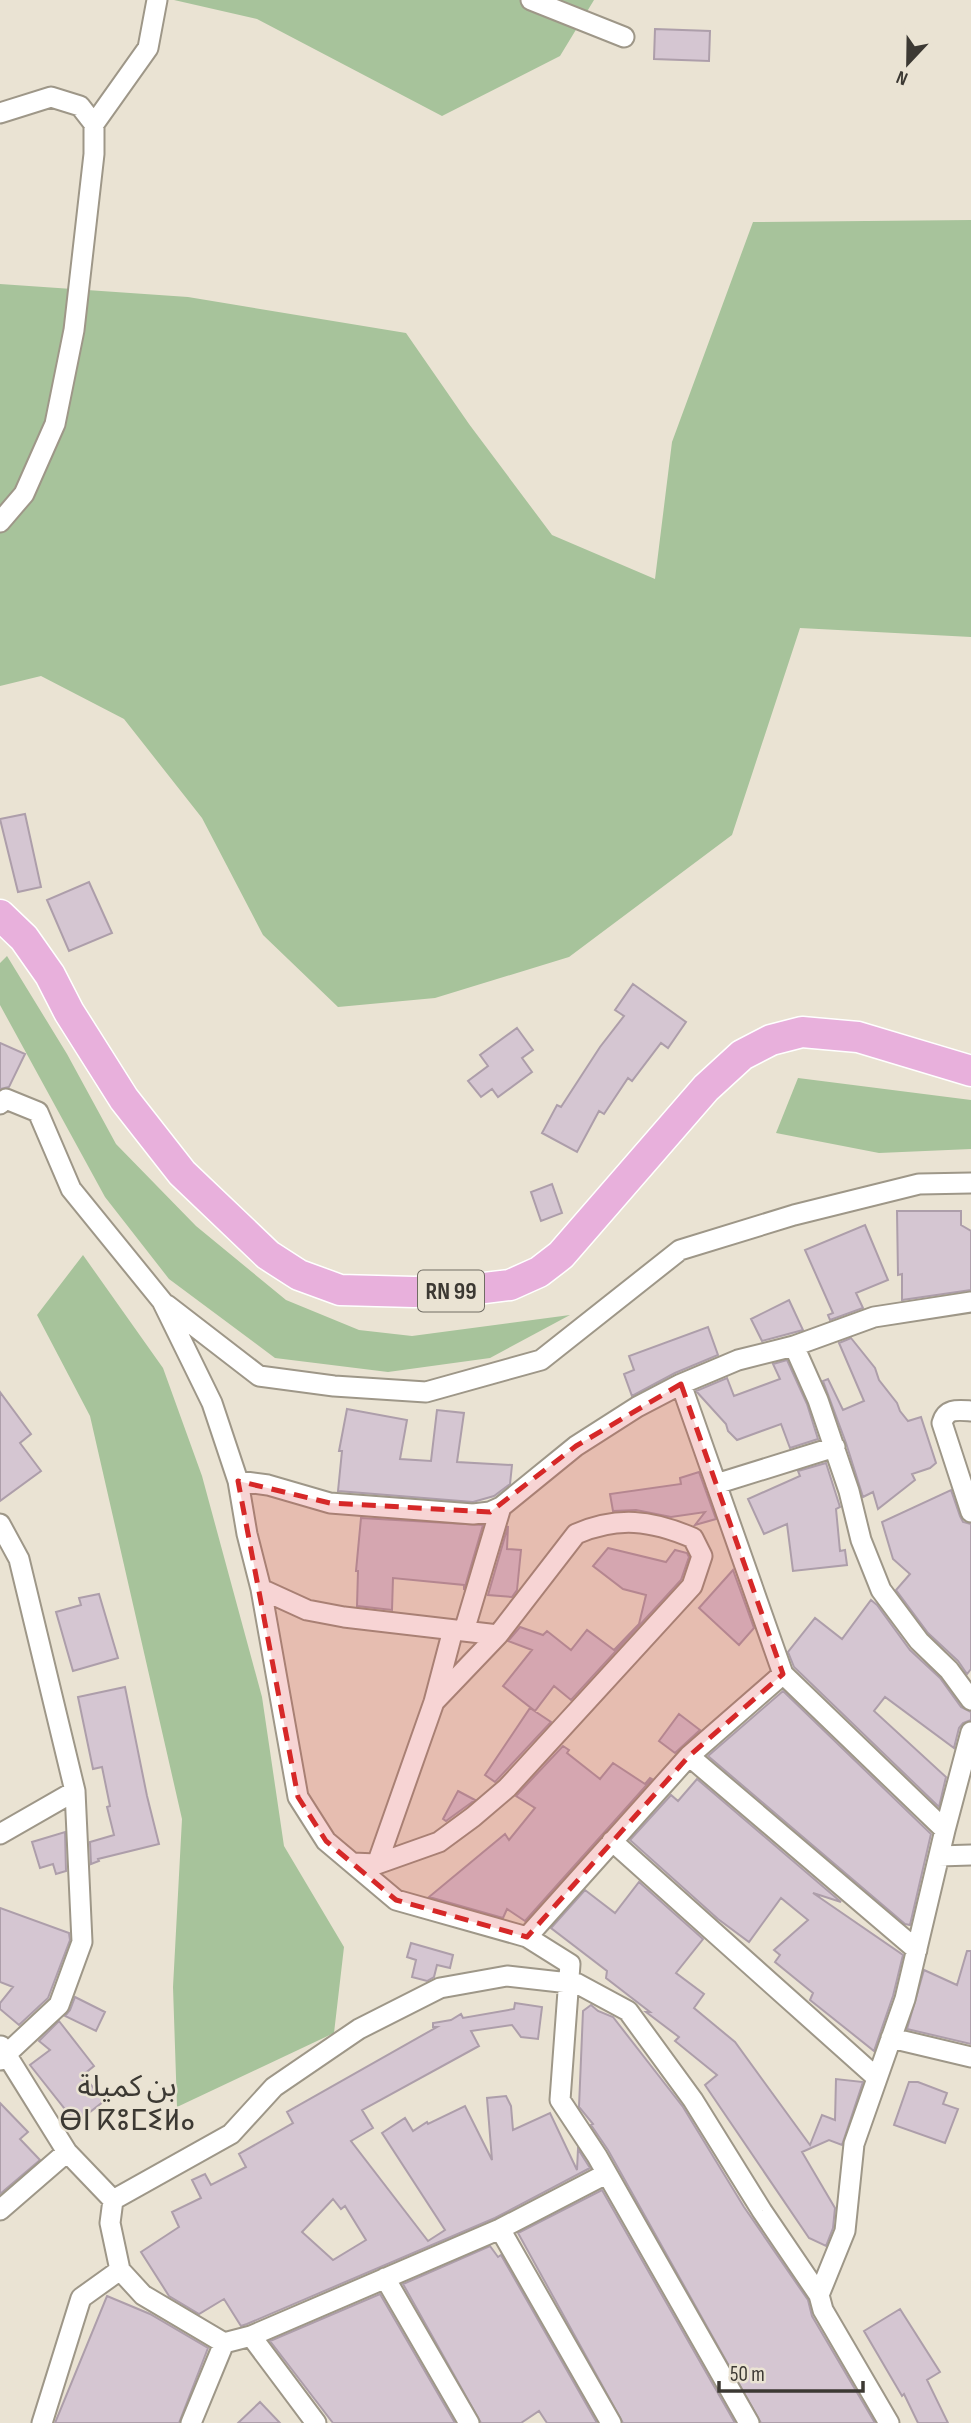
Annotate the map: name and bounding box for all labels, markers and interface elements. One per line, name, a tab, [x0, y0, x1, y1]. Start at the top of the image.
north arrow	[873, 28, 943, 98]
text: N	[893, 65, 911, 90]
road number: RN 99	[418, 1270, 484, 1311]
district label: بن كميلة ⴱⵏ ⴽⵓⵎⵉⵍⴰ	[59, 2069, 195, 2139]
scale bar	[719, 2350, 862, 2394]
text: 50 m	[730, 2362, 765, 2387]

